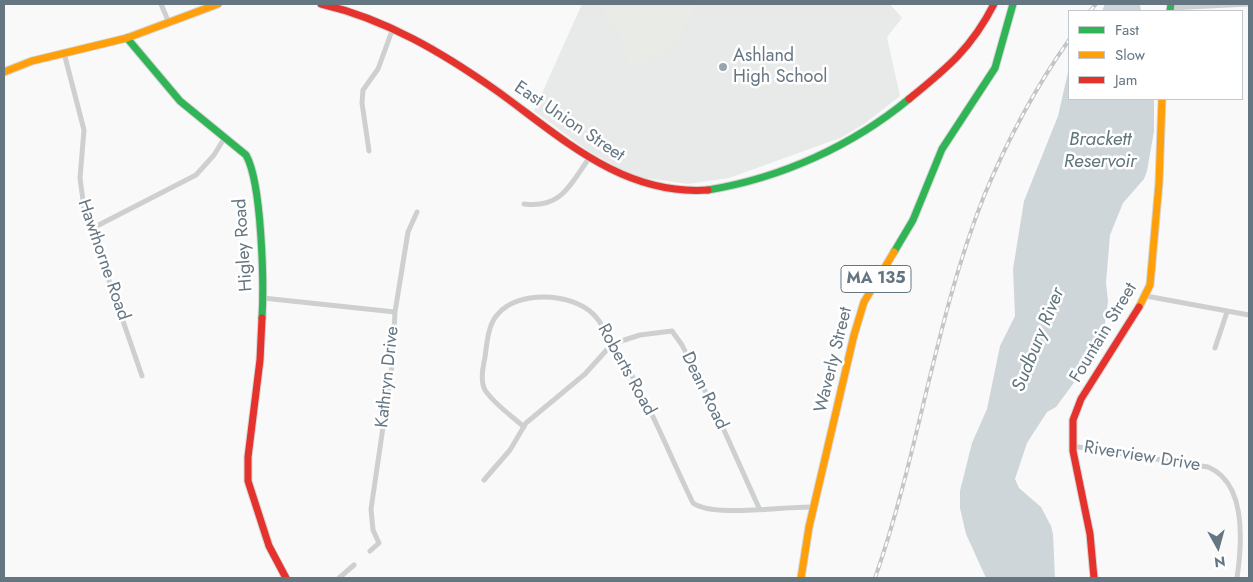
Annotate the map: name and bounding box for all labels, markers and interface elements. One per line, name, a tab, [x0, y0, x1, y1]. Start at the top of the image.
legend	[1068, 10, 1243, 100]
text: Fast	[1115, 19, 1139, 41]
text: Slow	[1115, 44, 1145, 66]
place label: Ashland High School	[733, 46, 827, 88]
marker: Ashland High School	[717, 61, 729, 73]
text: Jam	[1115, 69, 1138, 91]
street label: East Union Street	[510, 77, 628, 167]
water label: Brackett Reservoir	[1064, 129, 1136, 173]
street label: Hawthorne Road	[72, 197, 134, 323]
street label: Higley Road	[230, 198, 258, 292]
road number: MA 135	[841, 266, 911, 292]
street label: Fountain Street	[1066, 279, 1142, 387]
water label: Sudbury River	[1008, 285, 1070, 395]
street label: Waverly Street	[810, 305, 858, 415]
street label: Roberts Road	[592, 320, 660, 420]
street label: Kathryn Drive	[372, 325, 404, 429]
street label: Dean Road	[676, 349, 732, 433]
street label: Riverview Drive	[1082, 437, 1202, 477]
north arrow	[1193, 522, 1243, 572]
text: N	[1213, 551, 1227, 572]

